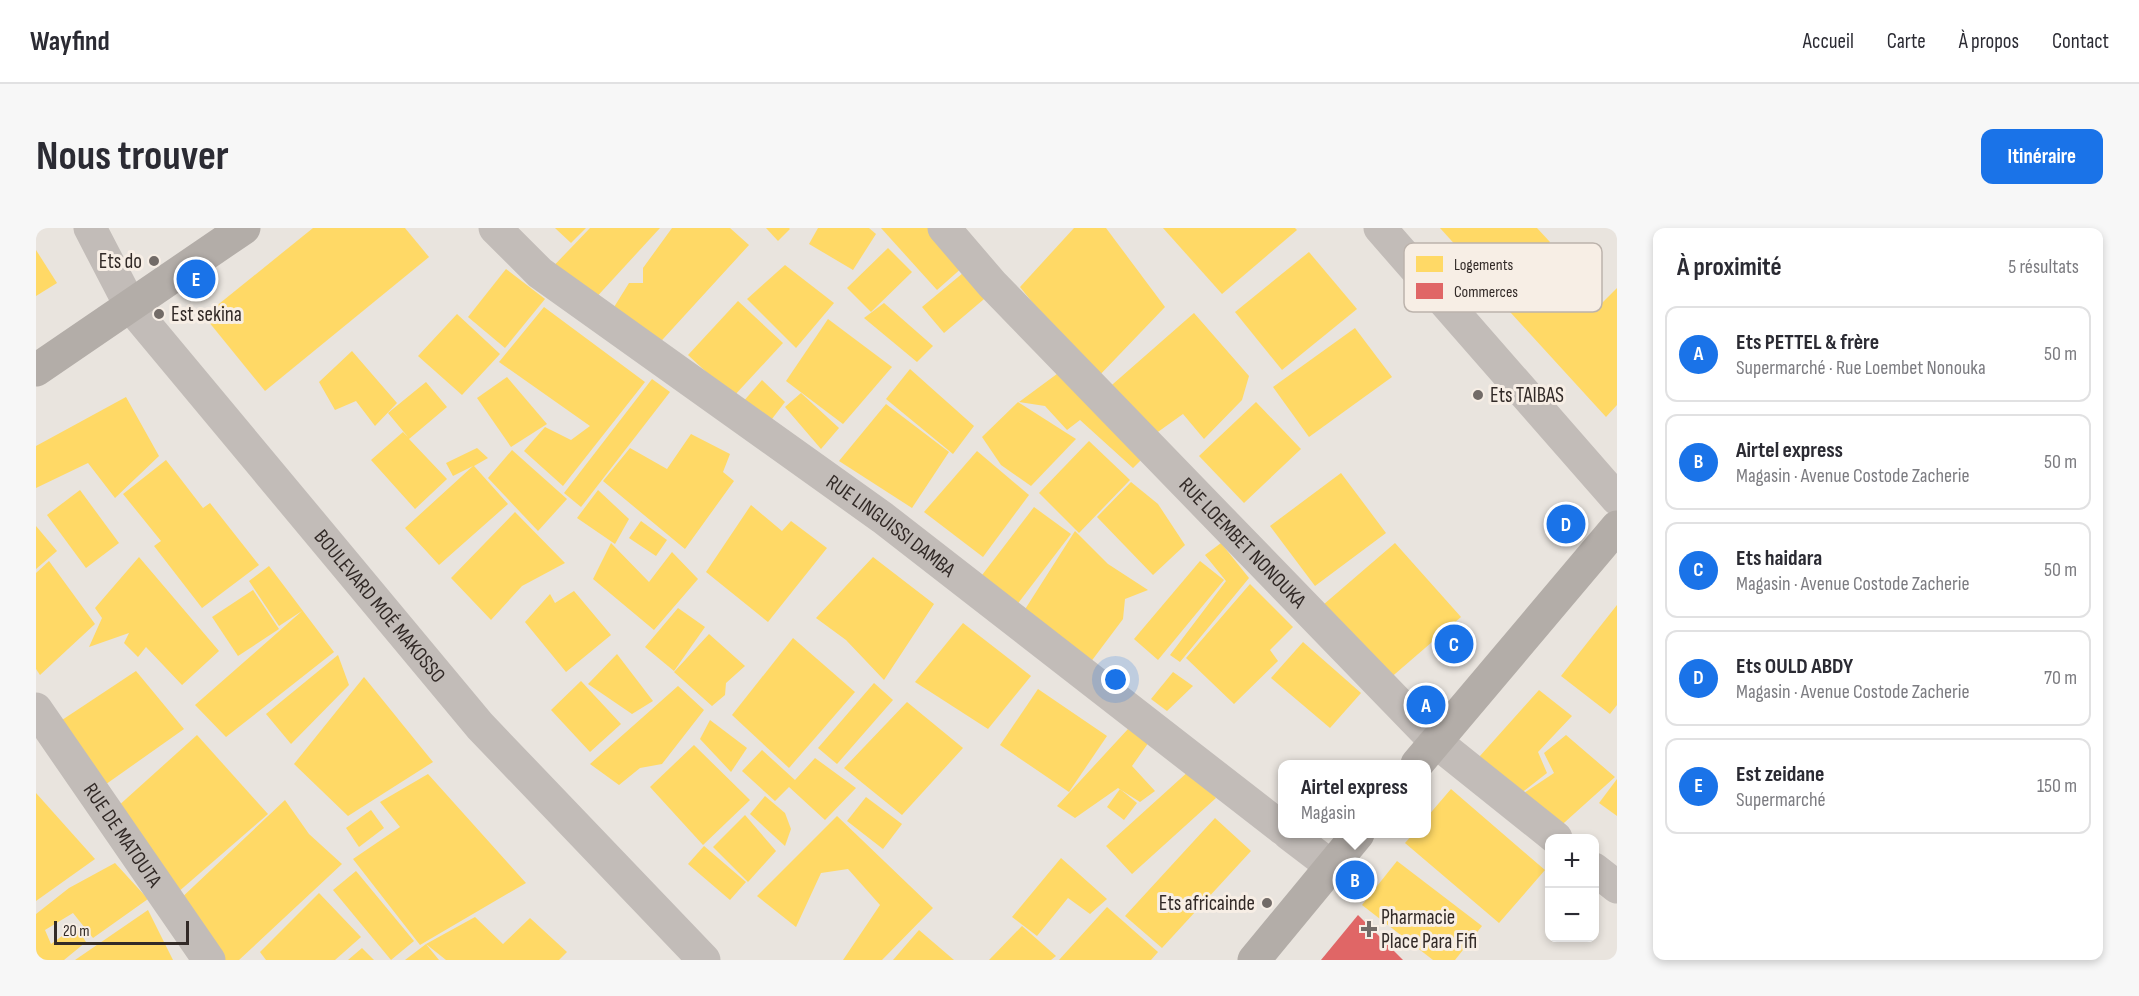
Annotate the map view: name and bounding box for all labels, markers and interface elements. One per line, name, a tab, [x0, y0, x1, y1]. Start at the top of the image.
text: Wayfind	[30, 25, 110, 58]
text: Accueil	[1803, 29, 1854, 54]
text: Carte	[1887, 29, 1926, 54]
text: À propos	[1959, 29, 2019, 54]
text: Contact	[2052, 29, 2109, 54]
button: Itinéraire	[1981, 129, 2103, 184]
text: Nous trouver	[36, 131, 229, 182]
legend	[1404, 243, 1602, 312]
place label: Ets do	[99, 249, 142, 274]
text: À proximité	[1677, 252, 1782, 283]
marker: Ets do	[147, 254, 161, 268]
text: 5 résultats	[2008, 255, 2079, 279]
pin: E	[176, 256, 216, 302]
text: Logements	[1454, 256, 1514, 275]
text: Commerces	[1454, 283, 1518, 302]
place label: Est sekina	[171, 302, 242, 327]
marker: Est sekina	[152, 307, 166, 321]
text: Ets PETTEL & frère	[1736, 329, 1879, 356]
text: A	[1694, 342, 1703, 366]
text: 50 m	[2044, 342, 2077, 366]
text: Supermarché · Rue Loembet Nonouka	[1736, 356, 1986, 380]
place label: Ets TAIBAS	[1490, 383, 1564, 408]
marker: Ets TAIBAS	[1471, 388, 1485, 402]
text: Airtel express	[1736, 437, 1843, 464]
text: B	[1694, 450, 1703, 474]
text: 50 m	[2044, 450, 2077, 474]
text: Magasin · Avenue Costode Zacherie	[1736, 464, 1970, 488]
street label: RUE LINGUISSI DAMBA	[821, 469, 961, 583]
street label: RUE LOEMBET NONOUKA	[1174, 473, 1312, 614]
pin: D	[1546, 502, 1586, 546]
street label: BOULEVARD MOÉ MAKOSSO	[309, 525, 450, 688]
text: Ets haidara	[1736, 545, 1822, 572]
text: C	[1693, 558, 1704, 582]
text: 50 m	[2044, 558, 2077, 582]
text: Magasin · Avenue Costode Zacherie	[1736, 572, 1970, 596]
pin: C	[1434, 622, 1474, 666]
text: Ets OULD ABDY	[1736, 653, 1853, 680]
your location	[1101, 665, 1130, 694]
text: D	[1693, 666, 1704, 690]
text: 70 m	[2044, 666, 2077, 690]
text: Magasin · Avenue Costode Zacherie	[1736, 680, 1970, 704]
pin: A	[1406, 682, 1446, 728]
popup	[1278, 760, 1431, 838]
text: Est zeidane	[1736, 761, 1824, 788]
text: Airtel express	[1301, 774, 1408, 801]
text: E	[1694, 774, 1703, 798]
text: 150 m	[2037, 774, 2077, 798]
street label: RUE DE MATOUTA	[78, 779, 167, 893]
text: Supermarché	[1736, 788, 1826, 812]
text: Magasin	[1301, 801, 1355, 825]
map controls	[1545, 834, 1599, 942]
button: +	[1545, 834, 1599, 888]
pin: B	[1336, 858, 1374, 902]
button: −	[1545, 888, 1599, 942]
place label: Ets africainde	[1159, 891, 1255, 916]
marker: Ets africainde	[1260, 896, 1274, 910]
place label: Pharmacie Place Para Fifi	[1381, 905, 1477, 954]
scale bar	[54, 918, 189, 946]
text: 20 m	[63, 922, 90, 941]
marker: Pharmacie Place Para Fifi	[1362, 922, 1376, 936]

